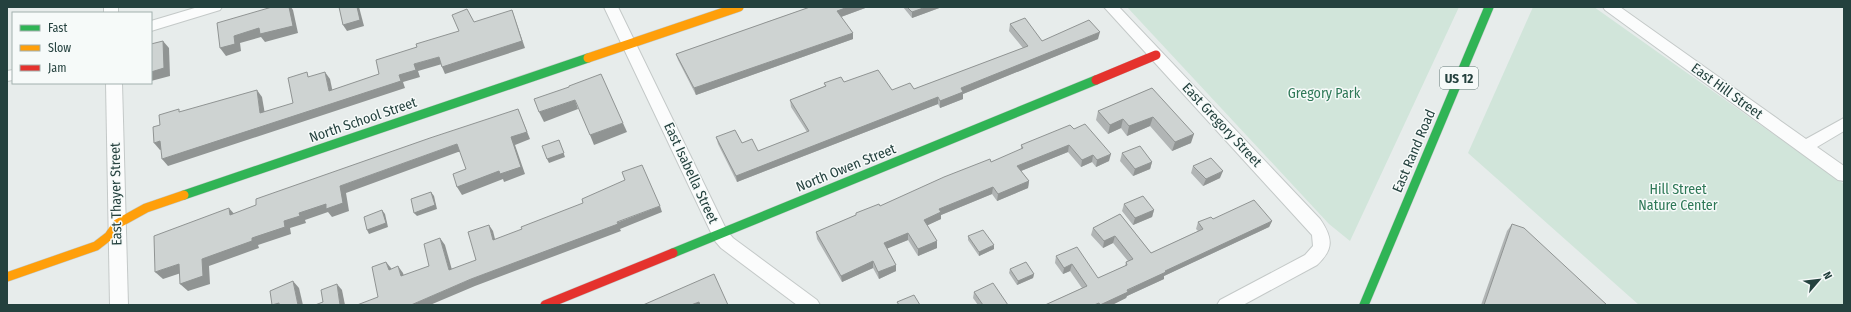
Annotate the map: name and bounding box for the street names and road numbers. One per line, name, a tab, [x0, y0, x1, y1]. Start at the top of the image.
street label: East Hill Street	[1688, 59, 1766, 123]
road number: US 12	[1440, 67, 1478, 89]
street label: East Gregory Street	[1179, 79, 1266, 171]
street label: North School Street	[307, 94, 419, 146]
street label: East Rand Road	[1389, 107, 1439, 195]
street label: East Isabella Street	[660, 120, 722, 227]
street label: North Owen Street	[794, 140, 899, 196]
street label: East Thayer Street	[107, 142, 125, 246]

